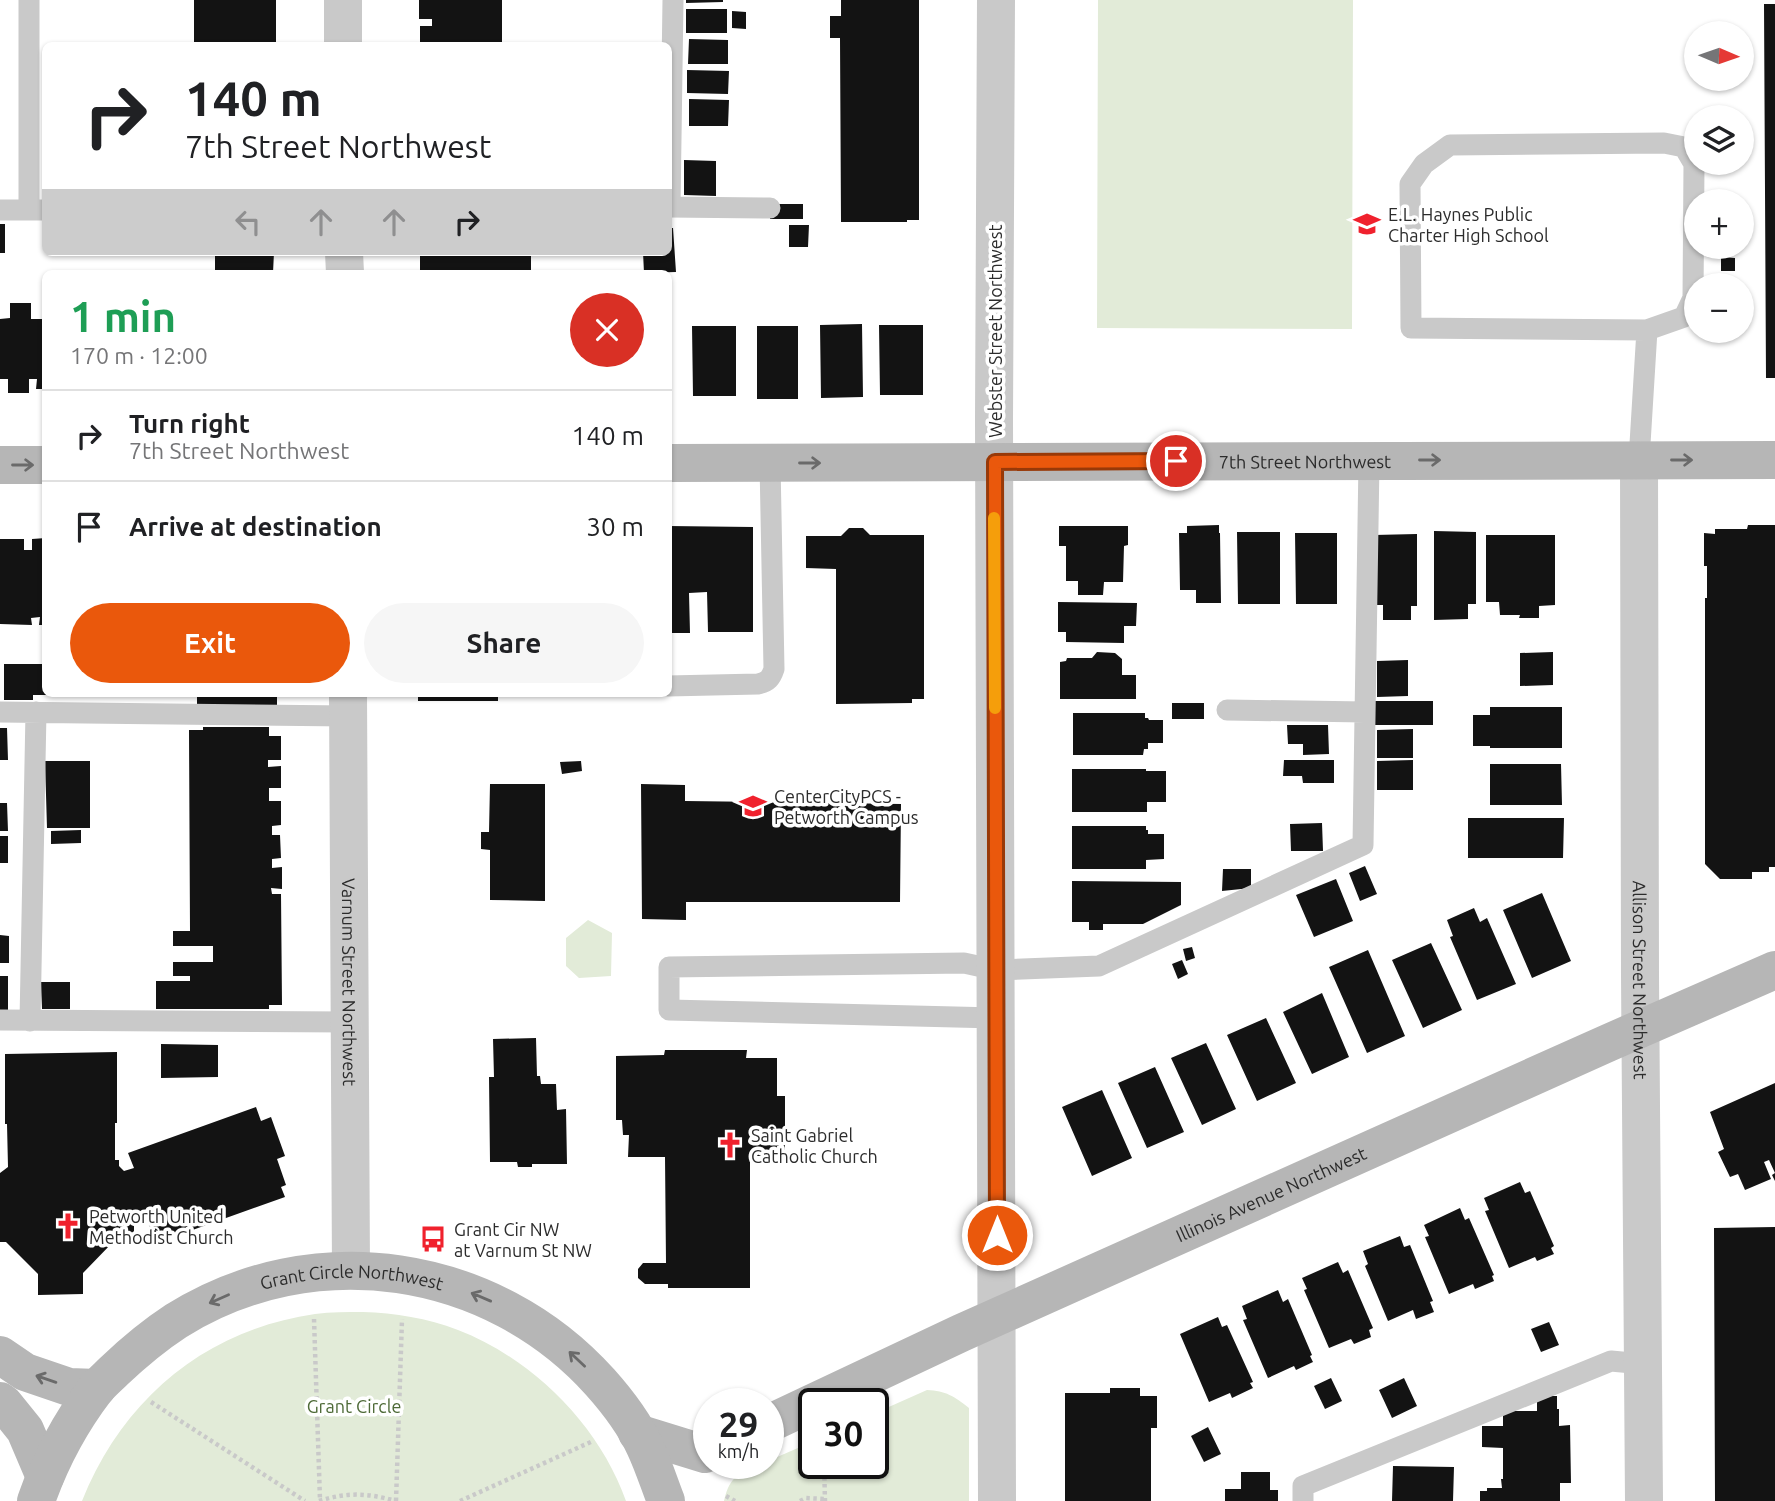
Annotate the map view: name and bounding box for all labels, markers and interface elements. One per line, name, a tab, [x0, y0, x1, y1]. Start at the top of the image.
north arrow	[1684, 21, 1754, 91]
map controls	[1684, 21, 1754, 343]
icon: right	[70, 70, 161, 161]
text: 140 m	[185, 70, 322, 125]
button: layers	[1684, 105, 1754, 175]
text: 7th Street Northwest	[185, 128, 491, 164]
button: +	[1684, 189, 1754, 259]
icon: left	[229, 203, 267, 241]
icon: ahead	[302, 203, 340, 241]
icon: ahead	[375, 203, 413, 241]
icon: right	[448, 203, 486, 241]
place label: E.L. Haynes Public Charter High School	[1388, 204, 1549, 245]
school or university icon: E.L. Haynes Public Charter High School	[1352, 209, 1382, 239]
street label: Webster Street Northwest	[985, 224, 1005, 438]
button: −	[1684, 273, 1754, 343]
text: 1 min	[70, 293, 176, 340]
button: close	[570, 293, 644, 367]
text: 170 m · 12:00	[70, 343, 208, 368]
text: Turn right	[129, 409, 250, 438]
icon: right	[70, 417, 108, 455]
text: 140 m	[572, 421, 644, 450]
pin	[1146, 431, 1206, 491]
text: 7th Street Northwest	[129, 438, 349, 463]
icon: arrive	[1157, 442, 1195, 480]
street label: 7th Street Northwest	[1219, 451, 1391, 472]
one-way arrow	[1418, 453, 1441, 467]
one-way arrow	[1670, 453, 1693, 467]
one-way arrow	[798, 456, 821, 470]
one-way arrow	[11, 458, 34, 472]
icon: arrive	[70, 508, 108, 546]
text: Arrive at destination	[129, 512, 382, 541]
text: 30 m	[586, 512, 644, 541]
button: Exit	[70, 603, 350, 683]
button: Share	[364, 603, 644, 683]
place label: CenterCityPCS - Petworth Campus	[774, 786, 919, 827]
school or university icon: CenterCityPCS - Petworth Campus	[738, 791, 768, 821]
street label: Varnum Street Northwest	[339, 878, 360, 1086]
street label: Allison Street Northwest	[1630, 880, 1651, 1080]
place label: Saint Gabriel Catholic Church	[751, 1125, 878, 1166]
church icon: Saint Gabriel Catholic Church	[715, 1130, 745, 1160]
street label: Illinois Avenue Northwest	[1173, 1143, 1369, 1245]
position arrow	[960, 1198, 1034, 1272]
place label: Petworth United Methodist Church	[89, 1206, 233, 1247]
church icon: Petworth United Methodist Church	[53, 1211, 83, 1241]
place label: Grant Cir NW at Varnum St NW	[454, 1219, 592, 1260]
bus stop icon: Grant Cir NW at Varnum St NW	[418, 1224, 448, 1254]
street label: Grant Circle Northwest	[258, 1261, 446, 1293]
one-way arrow	[471, 1290, 493, 1303]
one-way arrow	[209, 1293, 230, 1306]
one-way arrow	[569, 1351, 586, 1368]
one-way arrow	[35, 1372, 57, 1384]
speed limit sign: 30	[798, 1388, 889, 1479]
park label: Grant Circle	[307, 1396, 401, 1416]
text: 29	[719, 1404, 758, 1444]
text: km/h	[718, 1441, 759, 1461]

